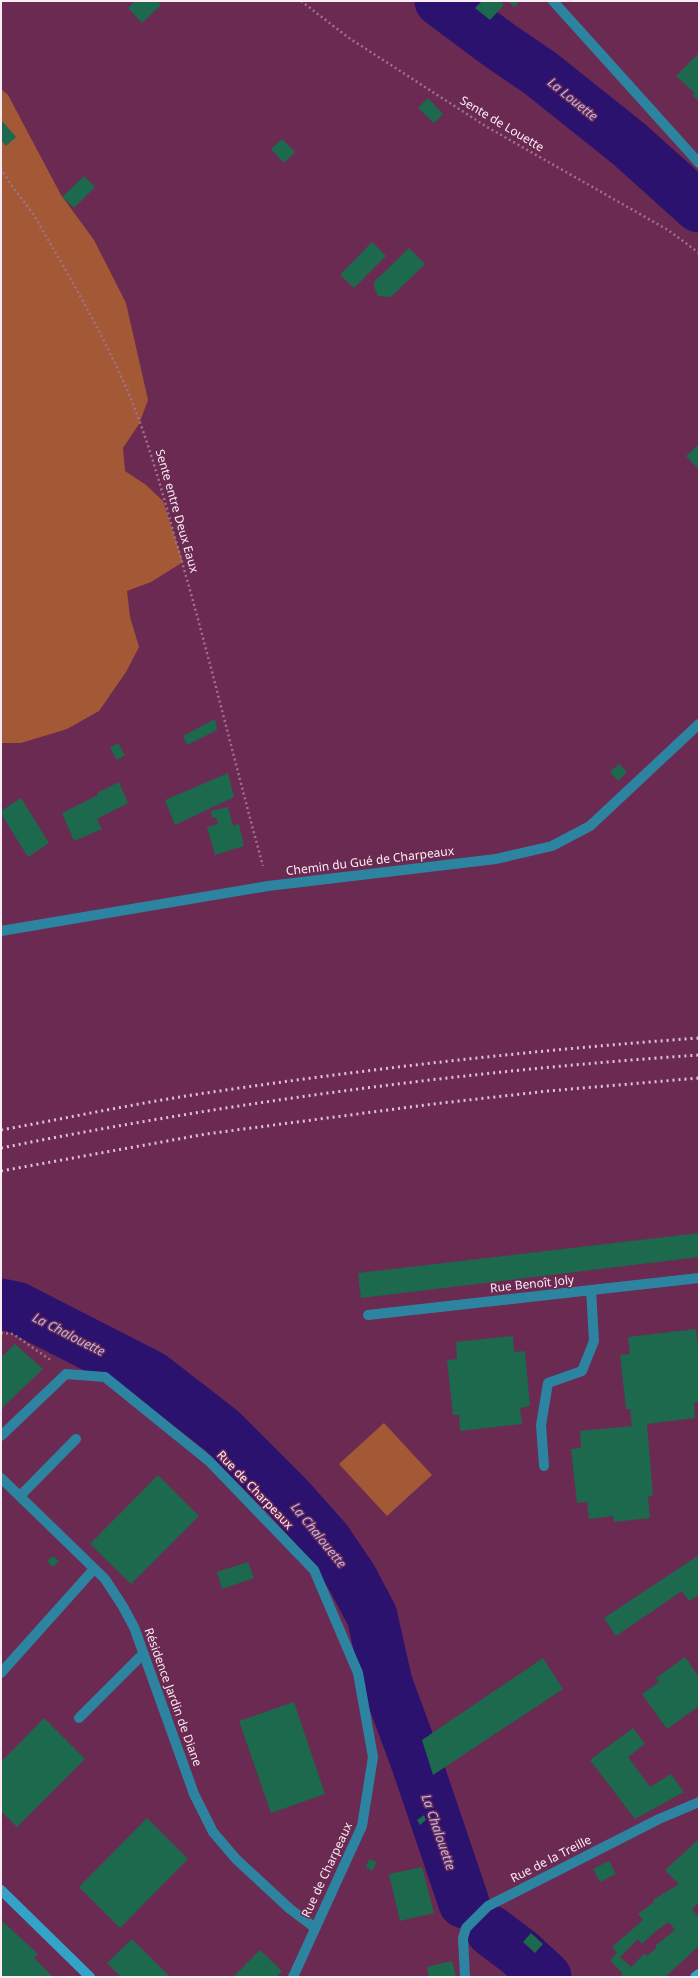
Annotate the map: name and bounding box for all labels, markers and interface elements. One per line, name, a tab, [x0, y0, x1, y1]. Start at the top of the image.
water label: La Louette	[544, 73, 602, 125]
street label: Sente de Louette	[457, 92, 548, 156]
street label: Sente entre Deux Eaux	[152, 447, 203, 575]
street label: Chemin du Gué de Charpeaux	[285, 842, 456, 879]
street label: Rue Benoît Joly	[489, 1271, 576, 1296]
water label: La Chalouette	[30, 1308, 109, 1360]
street label: Rue de Charpeaux	[213, 1447, 298, 1533]
water label: La Chalouette	[287, 1499, 351, 1572]
street label: Résidence Jardin de Diane	[141, 1625, 207, 1769]
water label: La Chalouette	[418, 1792, 461, 1873]
street label: Rue de Charpeaux	[297, 1819, 356, 1920]
street label: Rue de la Treille	[507, 1831, 594, 1886]

